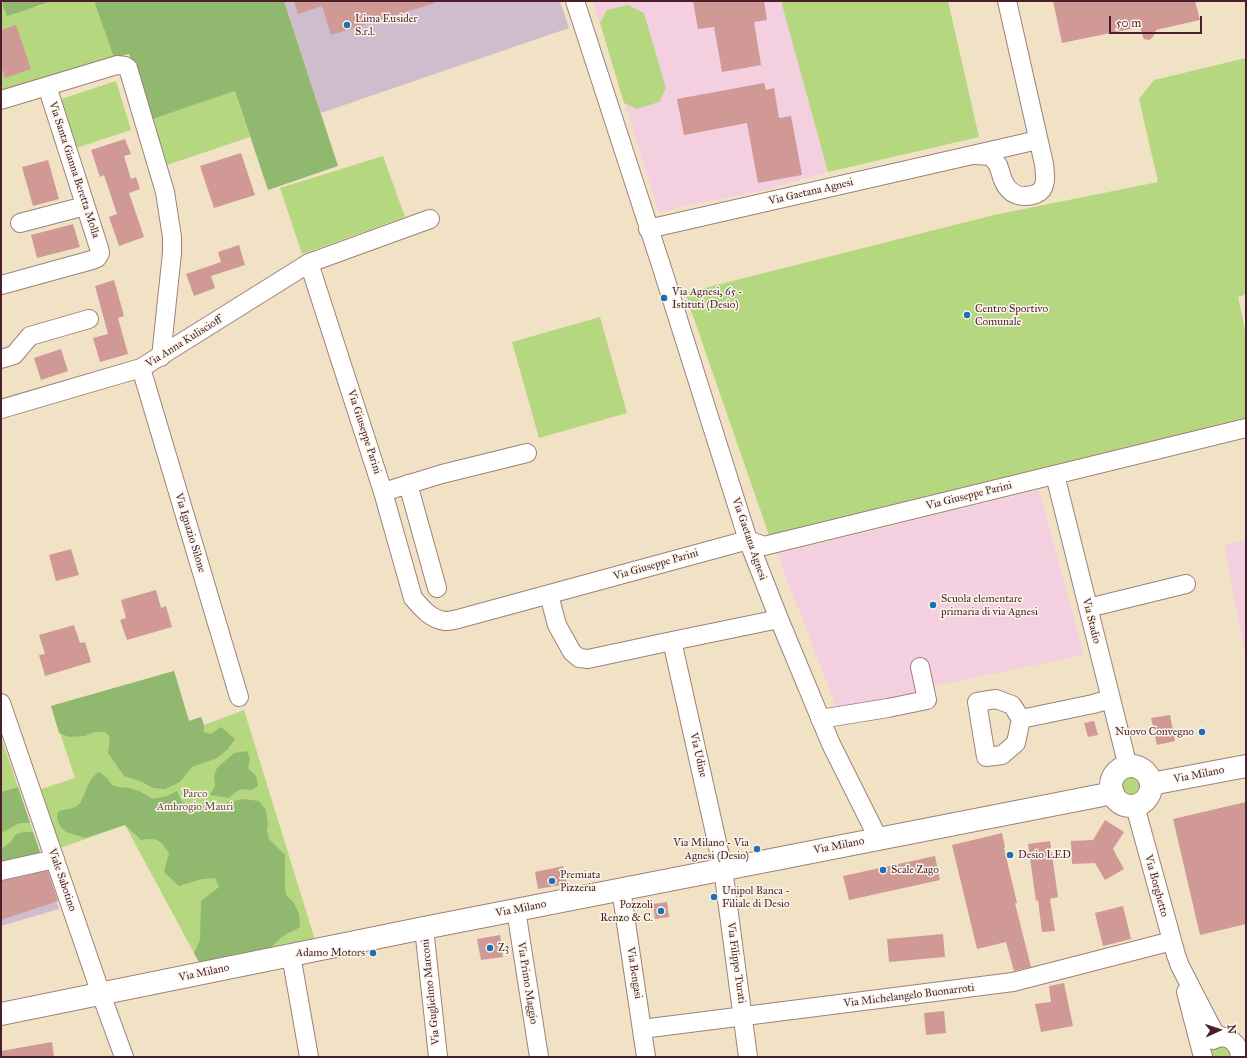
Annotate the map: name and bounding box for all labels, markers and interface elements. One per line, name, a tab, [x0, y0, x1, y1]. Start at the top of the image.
scale bar	[1111, 8, 1204, 34]
place label: Lima Eusider S.r.l.	[355, 12, 417, 38]
text: 50 m	[1116, 16, 1141, 30]
marker: Lima Eusider S.r.l.	[342, 20, 352, 30]
street label: Via Santa Gianna Beretta Molla	[46, 100, 102, 240]
street label: Via Gaetana Agnesi	[767, 176, 855, 208]
place label: Via Agnesi, 65 - Istituti (Desio)	[672, 285, 743, 311]
marker: Via Agnesi, 65 - Istituti (Desio)	[659, 293, 669, 303]
place label: Centro Sportivo Comunale	[975, 302, 1048, 328]
marker: Centro Sportivo Comunale	[962, 310, 972, 320]
street label: Via Anna Kuliscioff	[143, 313, 225, 371]
street label: Via Giuseppe Parini	[344, 388, 384, 476]
street label: Via Giuseppe Parini	[925, 479, 1013, 513]
street label: Via Ignazio Silone	[172, 492, 208, 574]
street label: Via Gaetana Agnesi	[729, 496, 769, 582]
street label: Via Giuseppe Parini	[612, 547, 700, 583]
place label: Scuola elementare primaria di via Agnesi	[941, 592, 1038, 618]
street label: Via Stadio	[1079, 597, 1103, 645]
marker: Scuola elementare primaria di via Agnesi	[928, 600, 938, 610]
place label: Nuovo Convegno	[1115, 725, 1194, 739]
marker: Nuovo Convegno	[1197, 727, 1207, 737]
street label: Via Udine	[686, 732, 710, 778]
street label: Via Milano	[1173, 764, 1225, 786]
park label: Parco Ambrogio Mauri	[157, 787, 233, 813]
street label: Via Milano	[813, 835, 865, 857]
place label: Via Milano - Via Agnesi (Desio)	[673, 836, 749, 862]
marker: Via Milano - Via Agnesi (Desio)	[752, 844, 762, 854]
street label: Viale Sabotino	[45, 847, 79, 913]
place label: Desio LED	[1018, 848, 1071, 862]
marker: Desio LED	[1005, 850, 1015, 860]
street label: Via Borghetto	[1141, 853, 1171, 919]
place label: Scale Zago	[891, 863, 939, 877]
marker: Scale Zago	[878, 865, 888, 875]
place label: Premiata Pizzeria	[560, 868, 600, 894]
marker: Premiata Pizzeria	[547, 876, 557, 886]
place label: Unipol Banca - Filiale di Desio	[722, 884, 790, 910]
marker: Unipol Banca - Filiale di Desio	[709, 892, 719, 902]
street label: Via Milano	[495, 898, 547, 920]
place label: Pozzoli Renzo & C.	[600, 898, 653, 924]
marker: Pozzoli Renzo & C.	[656, 906, 666, 916]
street label: Via Filippo Turati	[724, 922, 748, 1004]
street label: Via Guglielmo Marconi	[419, 938, 443, 1046]
place label: Z3	[498, 941, 509, 955]
street label: Via Primo Maggio	[514, 941, 540, 1025]
marker: Z3	[485, 943, 495, 953]
place label: Adamo Motors	[296, 946, 365, 960]
street label: Via Bengasi	[623, 946, 645, 1000]
marker: Adamo Motors	[368, 948, 378, 958]
street label: Via Milano	[178, 961, 230, 985]
street label: Via Michelangelo Buonarroti	[843, 981, 975, 1011]
north arrow	[1199, 1010, 1239, 1050]
text: N	[1225, 1024, 1238, 1034]

